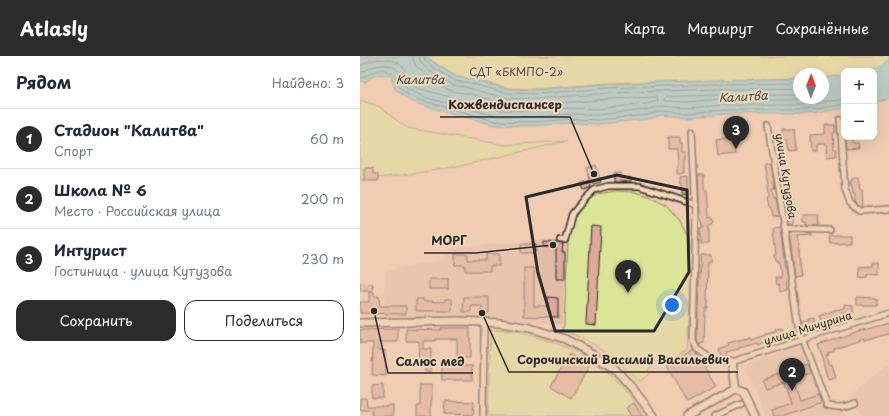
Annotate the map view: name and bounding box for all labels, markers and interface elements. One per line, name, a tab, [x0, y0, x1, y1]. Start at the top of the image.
text: Atlasly	[20, 14, 88, 42]
text: Карта	[624, 18, 665, 39]
text: Маршрут	[687, 18, 753, 39]
text: Сохранённые	[775, 18, 869, 39]
park label: СДТ «БКМПО-2»	[469, 63, 563, 80]
north arrow	[793, 68, 829, 104]
map controls	[841, 68, 877, 140]
button: +	[841, 68, 877, 104]
text: Рядом	[16, 69, 71, 95]
water label: Калитва	[395, 70, 445, 88]
text: Найдено: 3	[272, 73, 344, 92]
water label: Калитва	[718, 86, 768, 106]
callout: Кожвендиспансер	[440, 93, 570, 117]
text: Кожвендиспансер	[448, 95, 562, 113]
button: −	[841, 104, 877, 140]
pin: 3	[723, 116, 749, 149]
text: Стадион "Калитва"	[54, 118, 204, 141]
text: 1	[26, 129, 32, 148]
text: 60 m	[310, 129, 344, 148]
street label: улица Кутузова	[771, 132, 802, 220]
text: Спорт	[54, 141, 93, 160]
text: Школа № 6	[54, 178, 147, 201]
text: 2	[24, 189, 34, 208]
text: 200 m	[301, 189, 344, 208]
text: Место · Российская улица	[54, 201, 220, 220]
callout: МОРГ	[424, 229, 475, 253]
text: МОРГ	[431, 231, 467, 249]
text: Интурист	[54, 238, 127, 261]
text: 3	[25, 249, 33, 268]
text: 230 m	[302, 249, 344, 268]
pin: 1	[615, 260, 641, 293]
text: Гостиница · улица Кутузова	[54, 261, 232, 280]
your location	[662, 295, 682, 315]
button: Сохранить	[16, 300, 176, 341]
button: Поделиться	[184, 300, 344, 341]
street label: улица Мичурина	[762, 306, 854, 349]
callout: Сорочинский Василий Васильевич	[509, 348, 738, 372]
callout: Салюc мед	[388, 349, 473, 373]
text: Сорочинский Василий Васильевич	[517, 350, 729, 368]
text: Салюc мед	[395, 352, 465, 370]
pin: 2	[779, 358, 805, 391]

